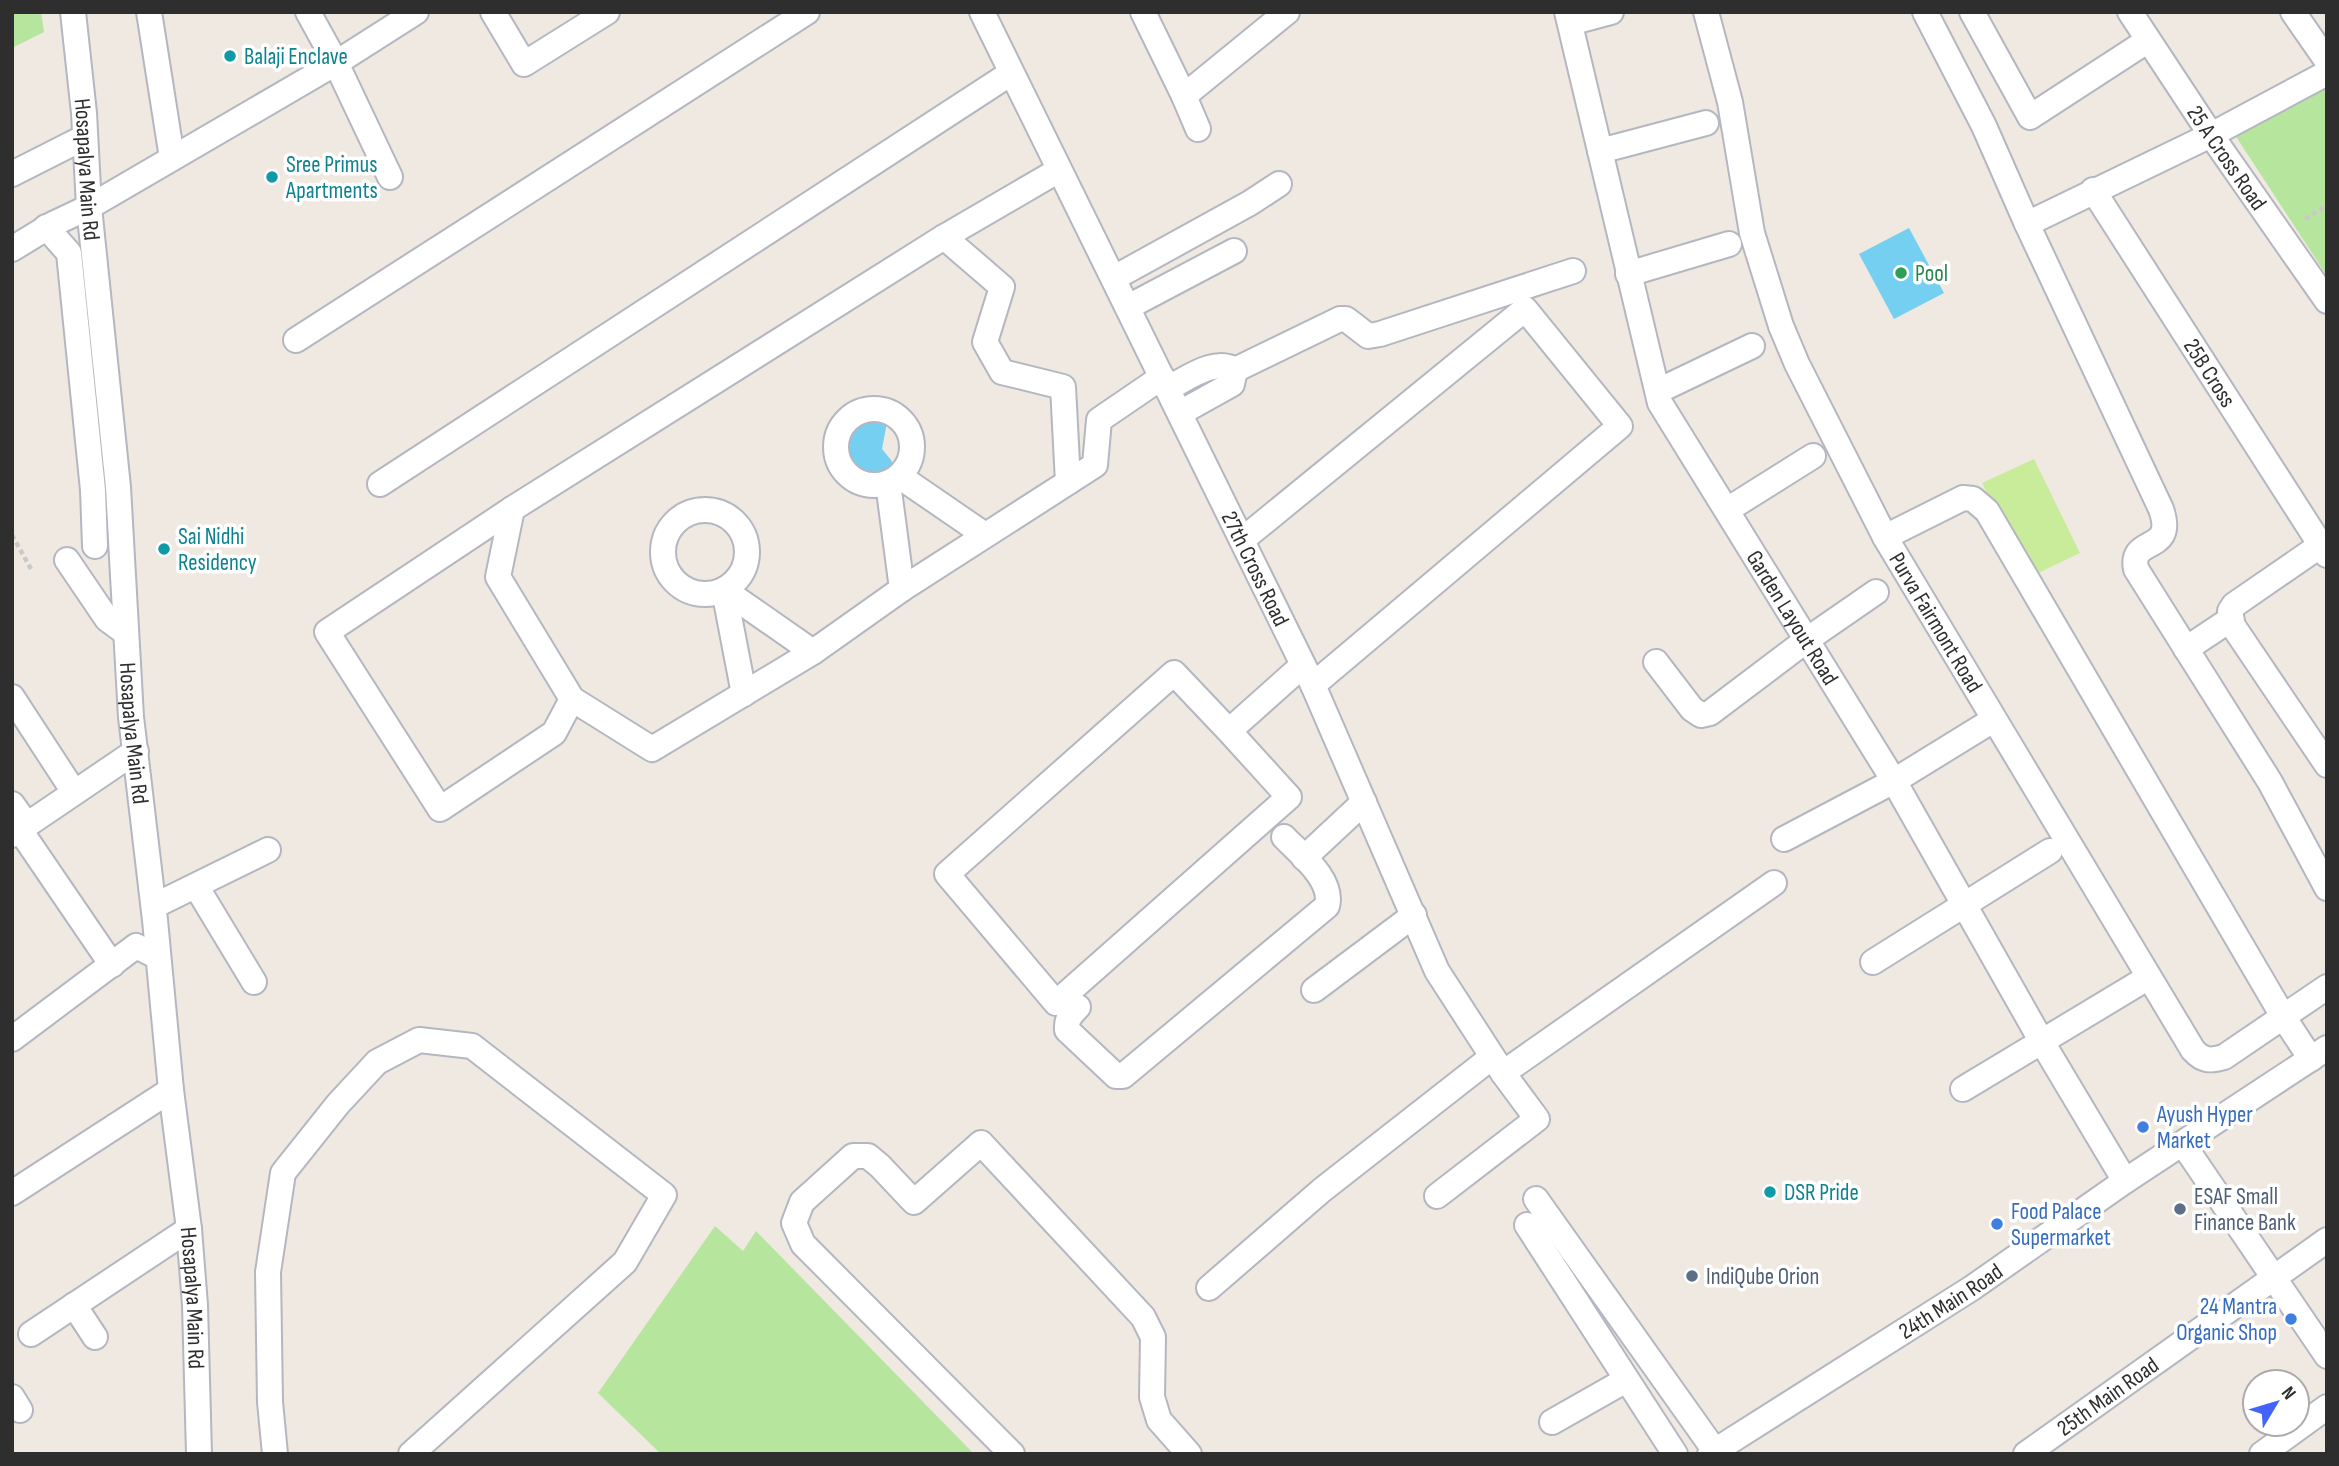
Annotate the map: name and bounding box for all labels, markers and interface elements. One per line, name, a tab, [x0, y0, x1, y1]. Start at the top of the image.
place label: Balaji Enclave	[244, 43, 348, 71]
marker: Balaji Enclave	[222, 48, 238, 64]
street label: Hosapalya Main Rd	[67, 97, 105, 242]
street label: 25 A Cross Road	[2180, 100, 2272, 216]
place label: Sree Primus Apartments	[285, 151, 378, 205]
marker: Sree Primus Apartments	[264, 169, 280, 185]
place label: Pool	[1915, 260, 1948, 288]
marker: Pool	[1893, 265, 1909, 281]
street label: 25B Cross	[2177, 334, 2242, 413]
street label: 27th Cross Road	[1215, 507, 1295, 631]
place label: Sai Nidhi Residency	[178, 523, 257, 577]
marker: Sai Nidhi Residency	[156, 541, 172, 557]
street label: Garden Layout Road	[1740, 545, 1844, 690]
street label: Purva Fairmont Road	[1882, 547, 1988, 698]
street label: Hosapalya Main Rd	[113, 662, 154, 806]
place label: Ayush Hyper Market	[2156, 1101, 2253, 1155]
marker: Ayush Hyper Market	[2135, 1119, 2151, 1135]
place label: DSR Pride	[1784, 1179, 1859, 1207]
place label: ESAF Small Finance Bank	[2194, 1183, 2296, 1237]
marker: DSR Pride	[1762, 1184, 1778, 1200]
place label: Food Palace Supermarket	[2011, 1198, 2111, 1252]
marker: ESAF Small Finance Bank	[2172, 1201, 2188, 1217]
marker: Food Palace Supermarket	[1989, 1216, 2005, 1232]
street label: Hosapalya Main Rd	[174, 1226, 210, 1369]
street label: 24th Main Road	[1894, 1258, 2008, 1346]
place label: IndiQube Orion	[1706, 1263, 1819, 1291]
marker: IndiQube Orion	[1684, 1268, 1700, 1284]
place label: 24 Mantra Organic Shop	[2176, 1293, 2277, 1347]
marker: 24 Mantra Organic Shop	[2283, 1311, 2299, 1327]
street label: 25th Main Road	[2052, 1351, 2164, 1442]
north arrow	[2241, 1368, 2311, 1438]
text: N	[2276, 1382, 2300, 1405]

